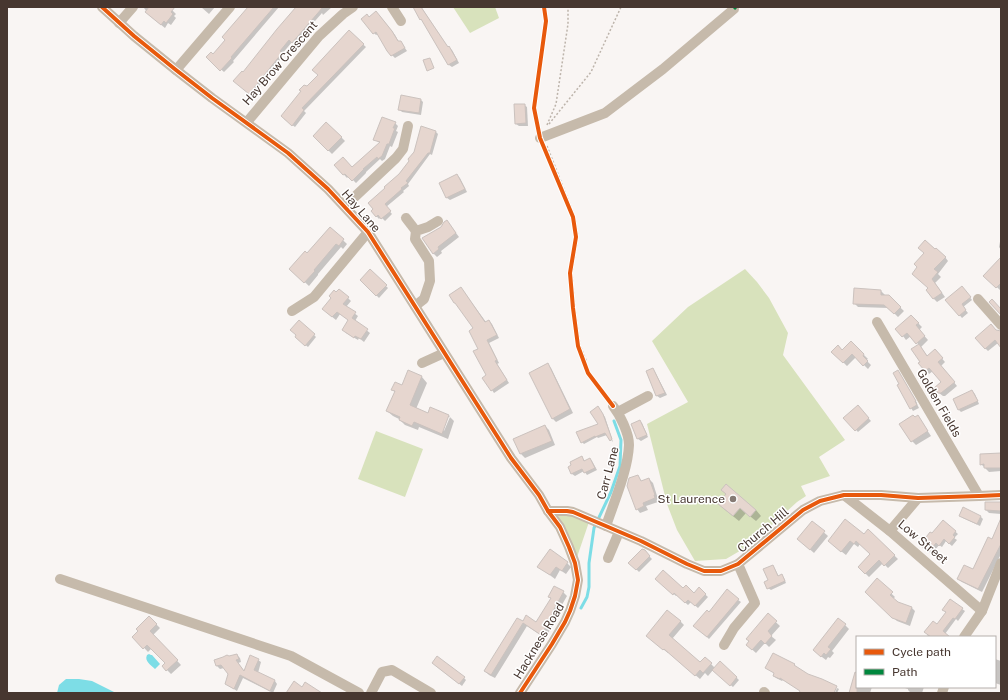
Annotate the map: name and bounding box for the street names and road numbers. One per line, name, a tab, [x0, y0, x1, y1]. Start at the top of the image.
street label: Hay Brow Crescent	[240, 18, 321, 108]
street label: Hay Lane	[339, 187, 383, 235]
street label: Golden Fields	[914, 367, 964, 439]
street label: Carr Lane	[594, 445, 622, 501]
street label: Church Hill	[735, 504, 792, 555]
street label: Low Street	[895, 517, 951, 567]
street label: Hackness Road	[511, 601, 567, 681]

